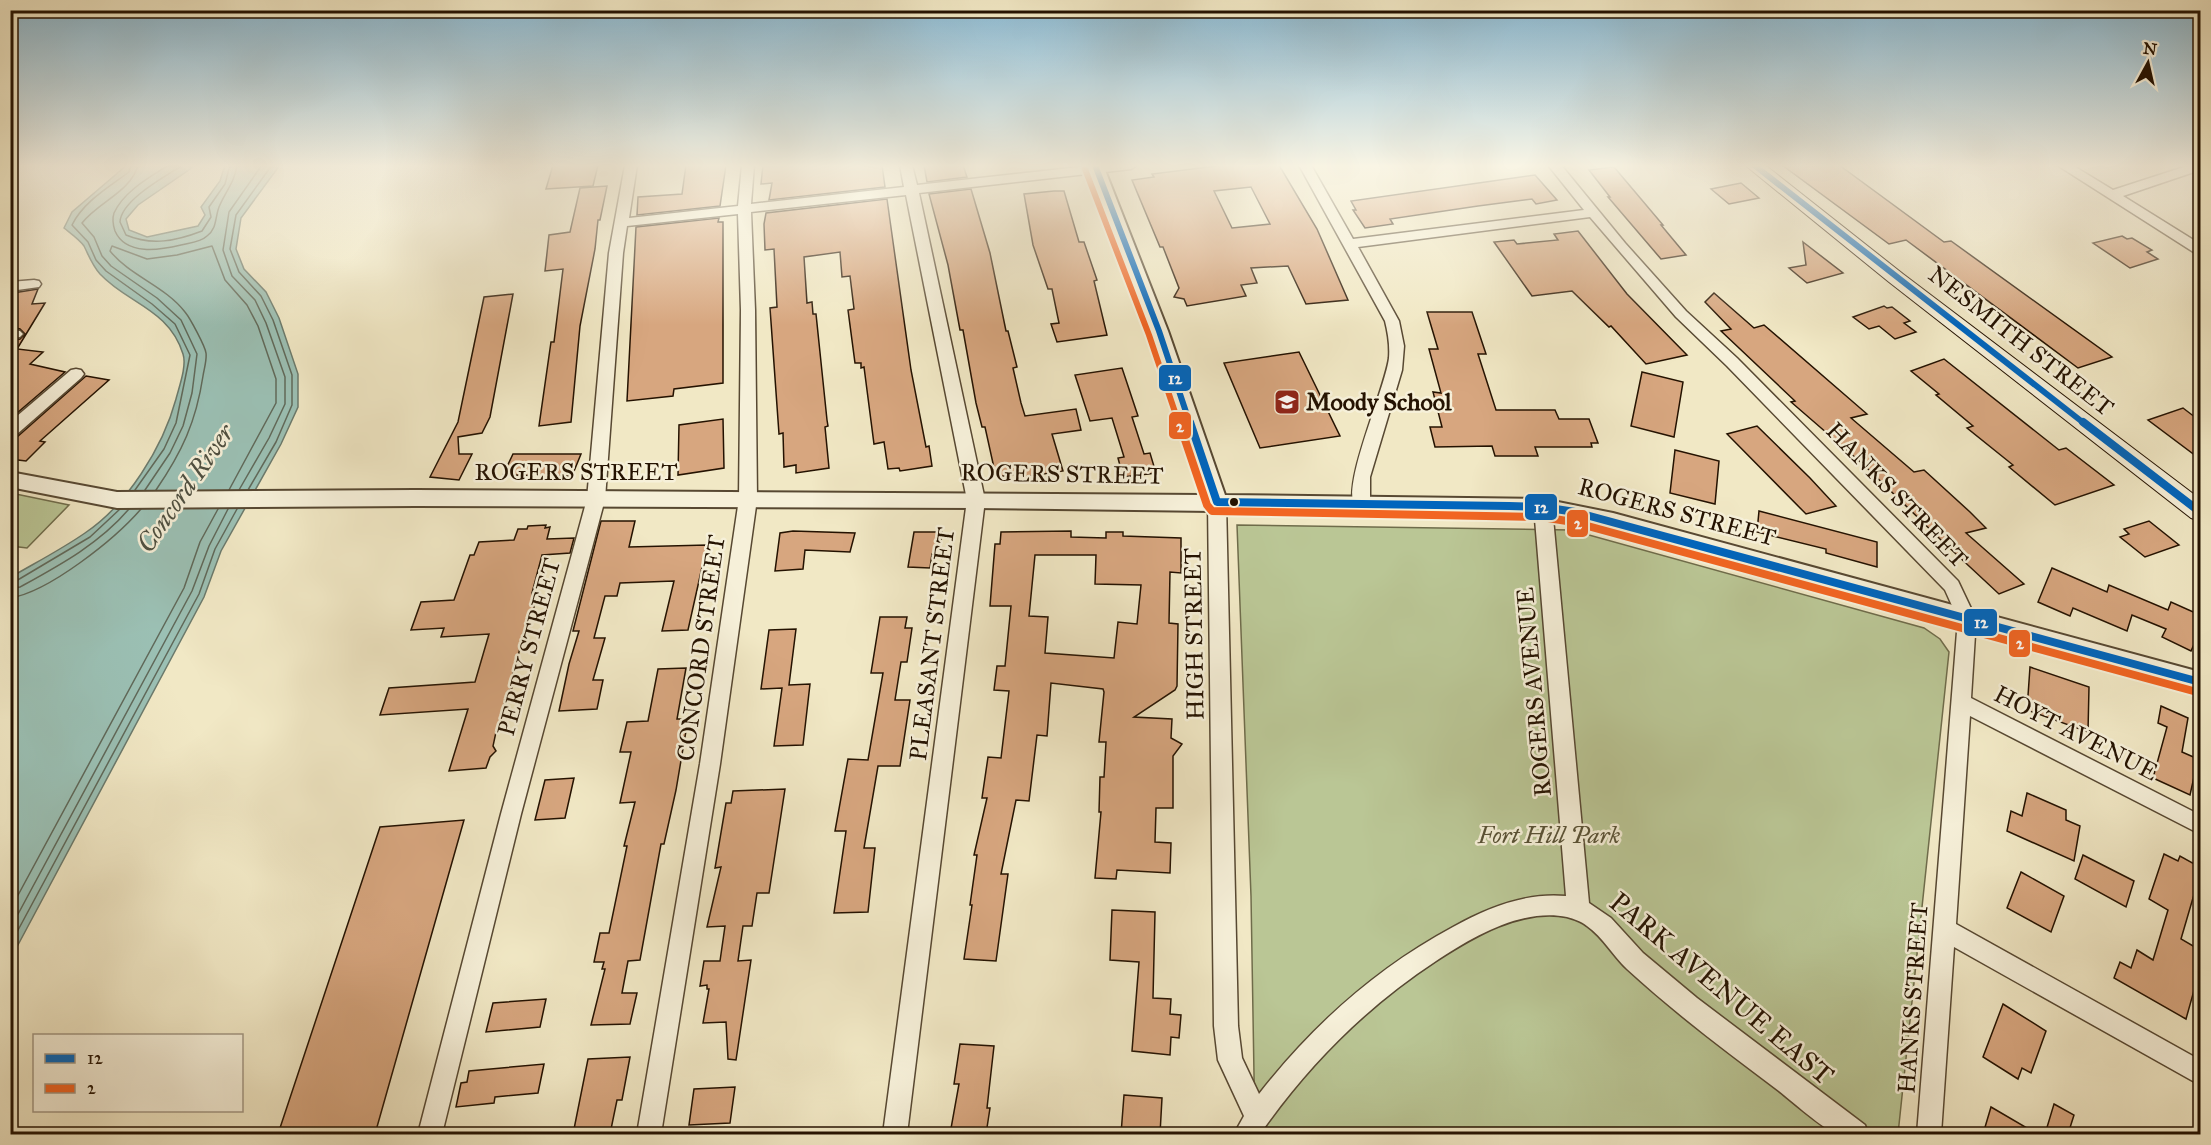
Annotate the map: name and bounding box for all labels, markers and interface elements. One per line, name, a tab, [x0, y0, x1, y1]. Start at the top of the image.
north arrow	[2118, 33, 2178, 93]
text: N	[2142, 38, 2158, 59]
street label: NESMITH STREET	[1922, 259, 2120, 423]
line badge: 12	[1158, 364, 1192, 392]
text: 12	[1168, 369, 1183, 388]
school or university icon: Moody School	[1272, 387, 1302, 417]
place label: Moody School	[1306, 387, 1452, 417]
line badge: 2	[1168, 411, 1192, 440]
street label: HANKS STREET	[1820, 416, 1974, 574]
water label: Concord River	[129, 417, 241, 558]
text: 2	[1176, 417, 1185, 436]
street label: ROGERS STREET	[474, 457, 678, 487]
street label: ROGERS STREET	[960, 457, 1164, 491]
street label: ROGERS STREET	[1575, 471, 1779, 553]
line badge: 12	[1524, 493, 1558, 521]
unlabelled marker	[1228, 496, 1240, 508]
text: 12	[1534, 498, 1549, 517]
line badge: 2	[1566, 509, 1589, 538]
text: 2	[1574, 514, 1583, 533]
street label: PLEASANT STREET	[903, 526, 961, 762]
street label: CONCORD STREET	[670, 533, 732, 763]
street label: HIGH STREET	[1178, 548, 1210, 720]
street label: PERRY STREET	[491, 555, 567, 739]
street label: ROGERS AVENUE	[1510, 586, 1558, 798]
line badge: 12	[1963, 608, 1998, 637]
text: 12	[1974, 613, 1989, 632]
line badge: 2	[2008, 629, 2031, 658]
text: 2	[2016, 634, 2025, 653]
street label: HOYT AVENUE	[1989, 679, 2163, 787]
park label: Fort Hill Park	[1477, 820, 1621, 850]
street label: PARK AVENUE EAST	[1602, 884, 1841, 1092]
street label: HANKS STREET	[1891, 902, 1935, 1094]
legend	[33, 1034, 243, 1112]
text: 12	[87, 1047, 103, 1069]
text: 2	[87, 1077, 96, 1099]

